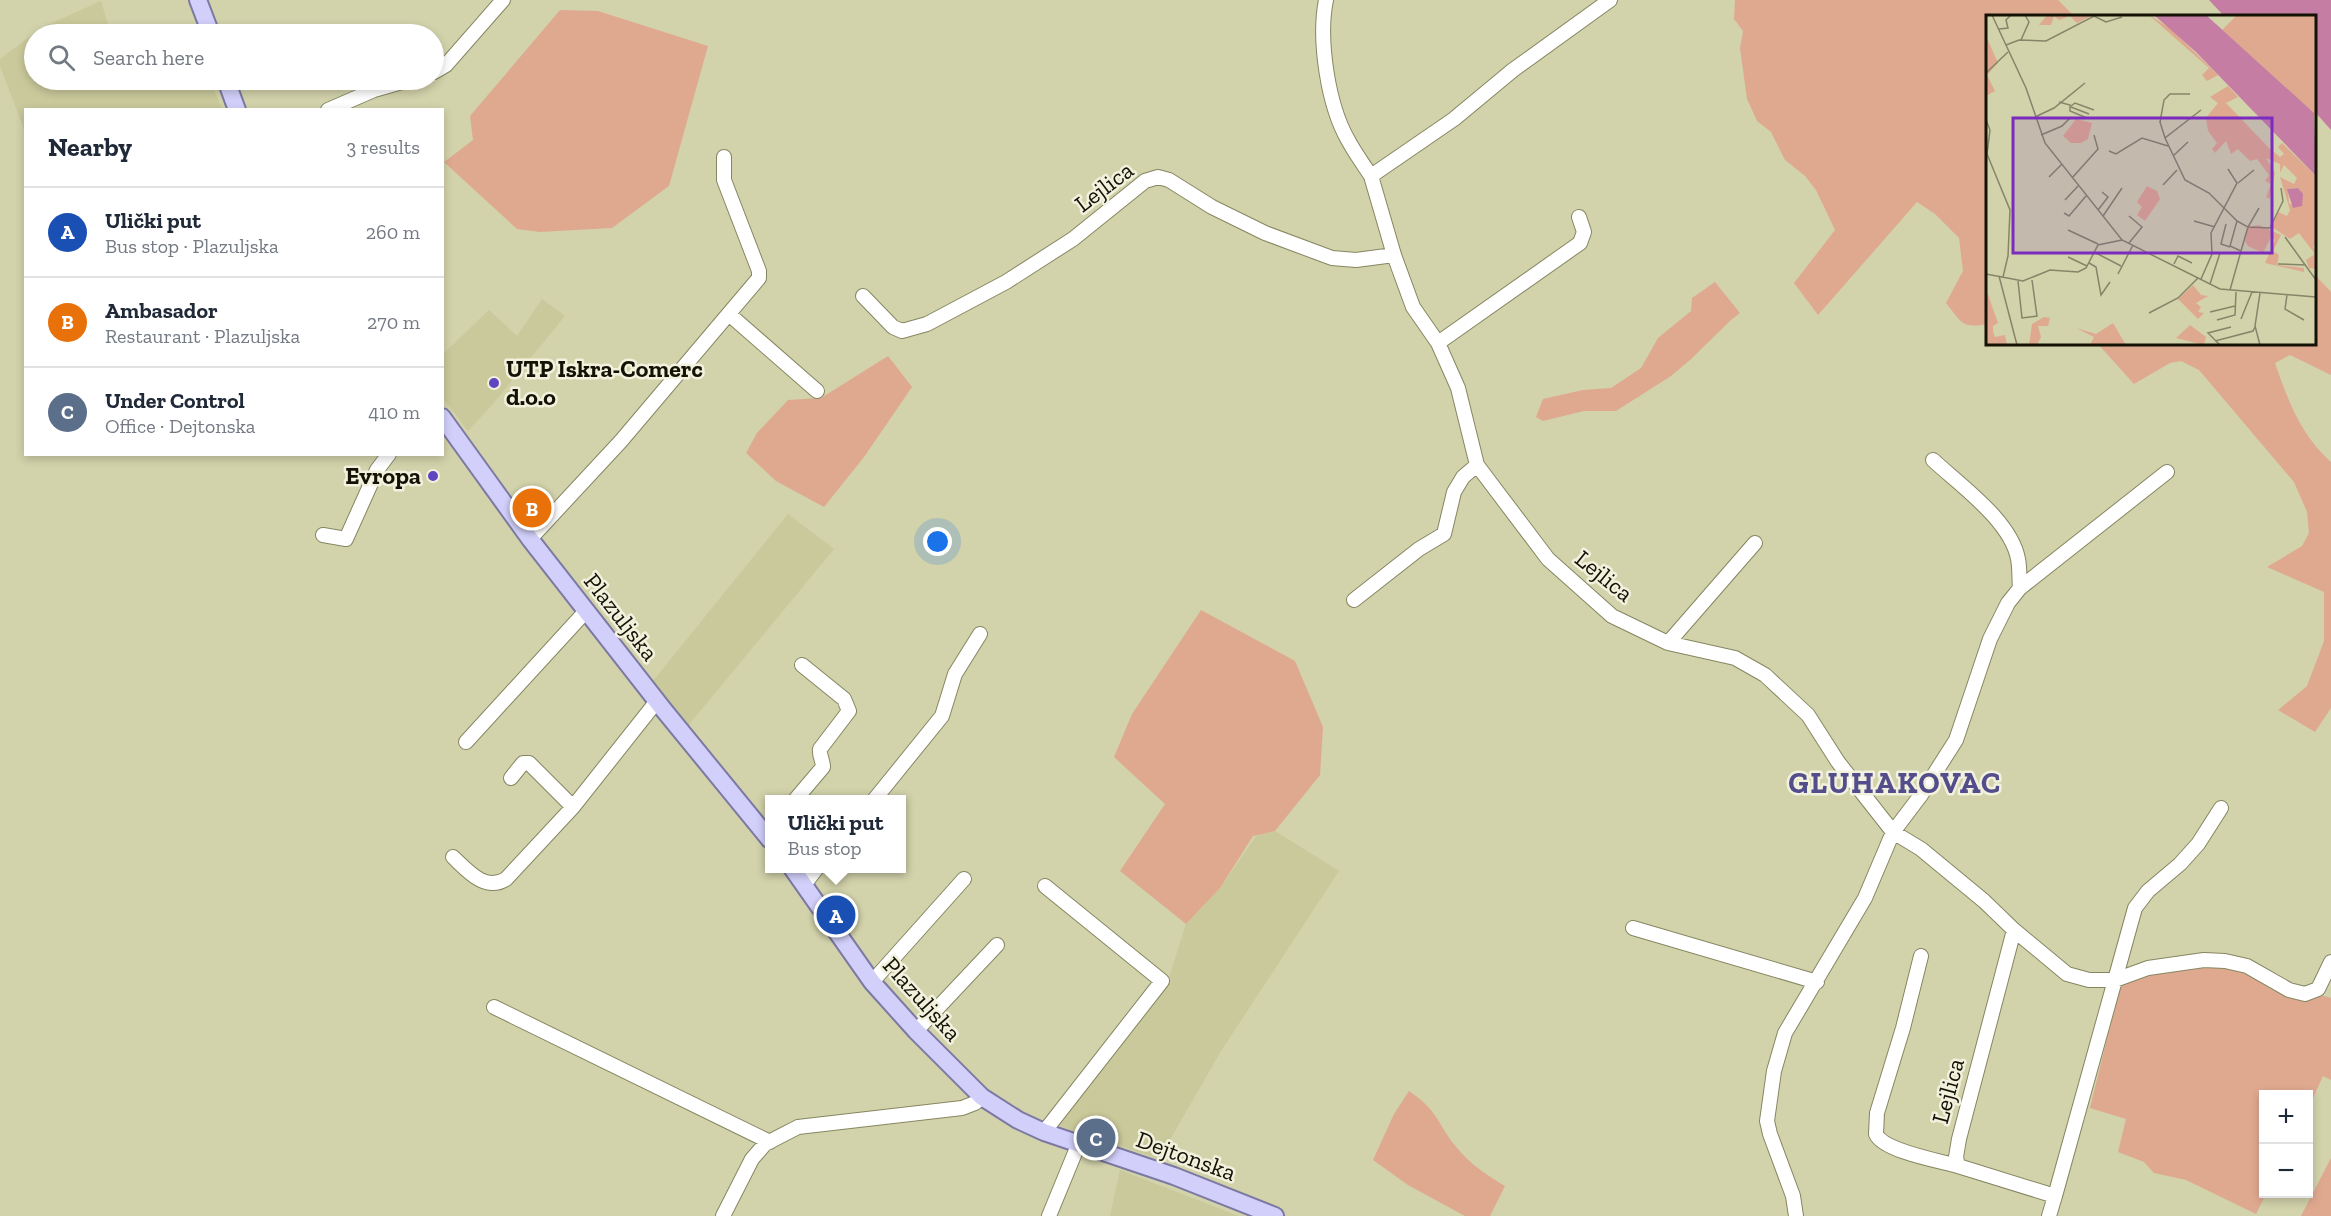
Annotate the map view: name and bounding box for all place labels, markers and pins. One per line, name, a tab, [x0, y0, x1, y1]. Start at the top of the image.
place label: UTP Iskra-Comerc d.o.o	[506, 354, 703, 411]
marker: UTP Iskra-Comerc d.o.o	[487, 376, 501, 390]
place label: Evropa	[345, 461, 421, 490]
marker: Evropa	[426, 469, 440, 483]
pin: B	[512, 486, 552, 530]
pin: A	[816, 892, 856, 938]
pin: C	[1076, 1116, 1116, 1160]

